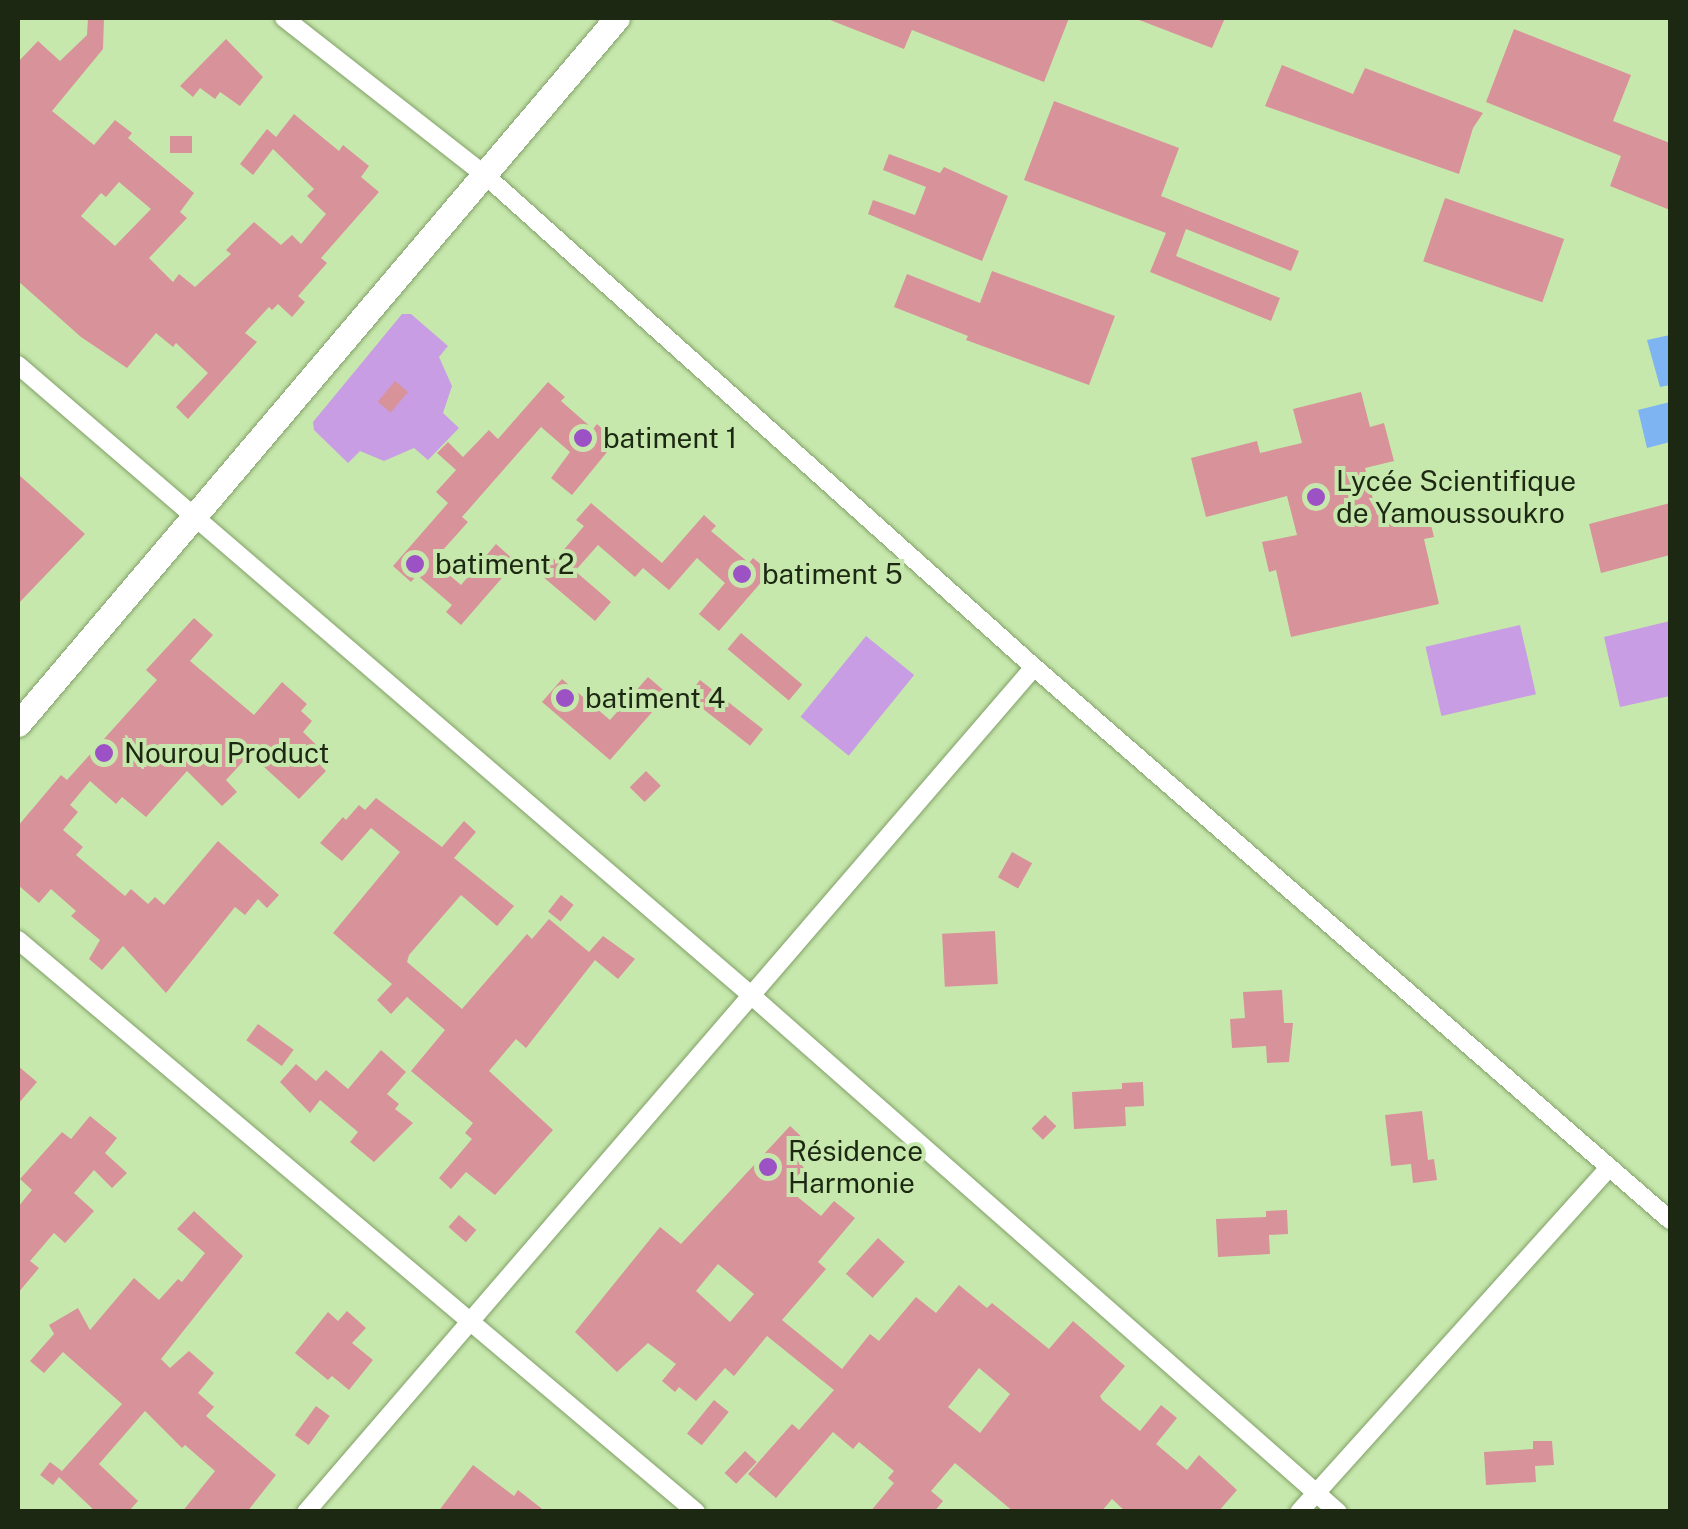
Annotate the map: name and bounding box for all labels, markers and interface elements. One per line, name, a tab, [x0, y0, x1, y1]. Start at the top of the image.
place label: batiment 1	[603, 421, 737, 455]
marker: batiment 1	[572, 427, 594, 449]
place label: Lycée Scientifique de Yamoussoukro	[1336, 464, 1576, 530]
marker: Lycée Scientifique de Yamoussoukro	[1305, 486, 1327, 508]
place label: batiment 2	[435, 547, 574, 581]
marker: batiment 2	[404, 553, 426, 575]
place label: batiment 5	[762, 557, 903, 591]
marker: batiment 5	[731, 563, 753, 585]
place label: batiment 4	[585, 681, 725, 715]
marker: batiment 4	[554, 687, 576, 709]
place label: Nourou Product	[124, 736, 330, 770]
marker: Nourou Product	[93, 742, 115, 764]
place label: Résidence Harmonie	[788, 1134, 923, 1200]
marker: Résidence Harmonie	[757, 1156, 779, 1178]

